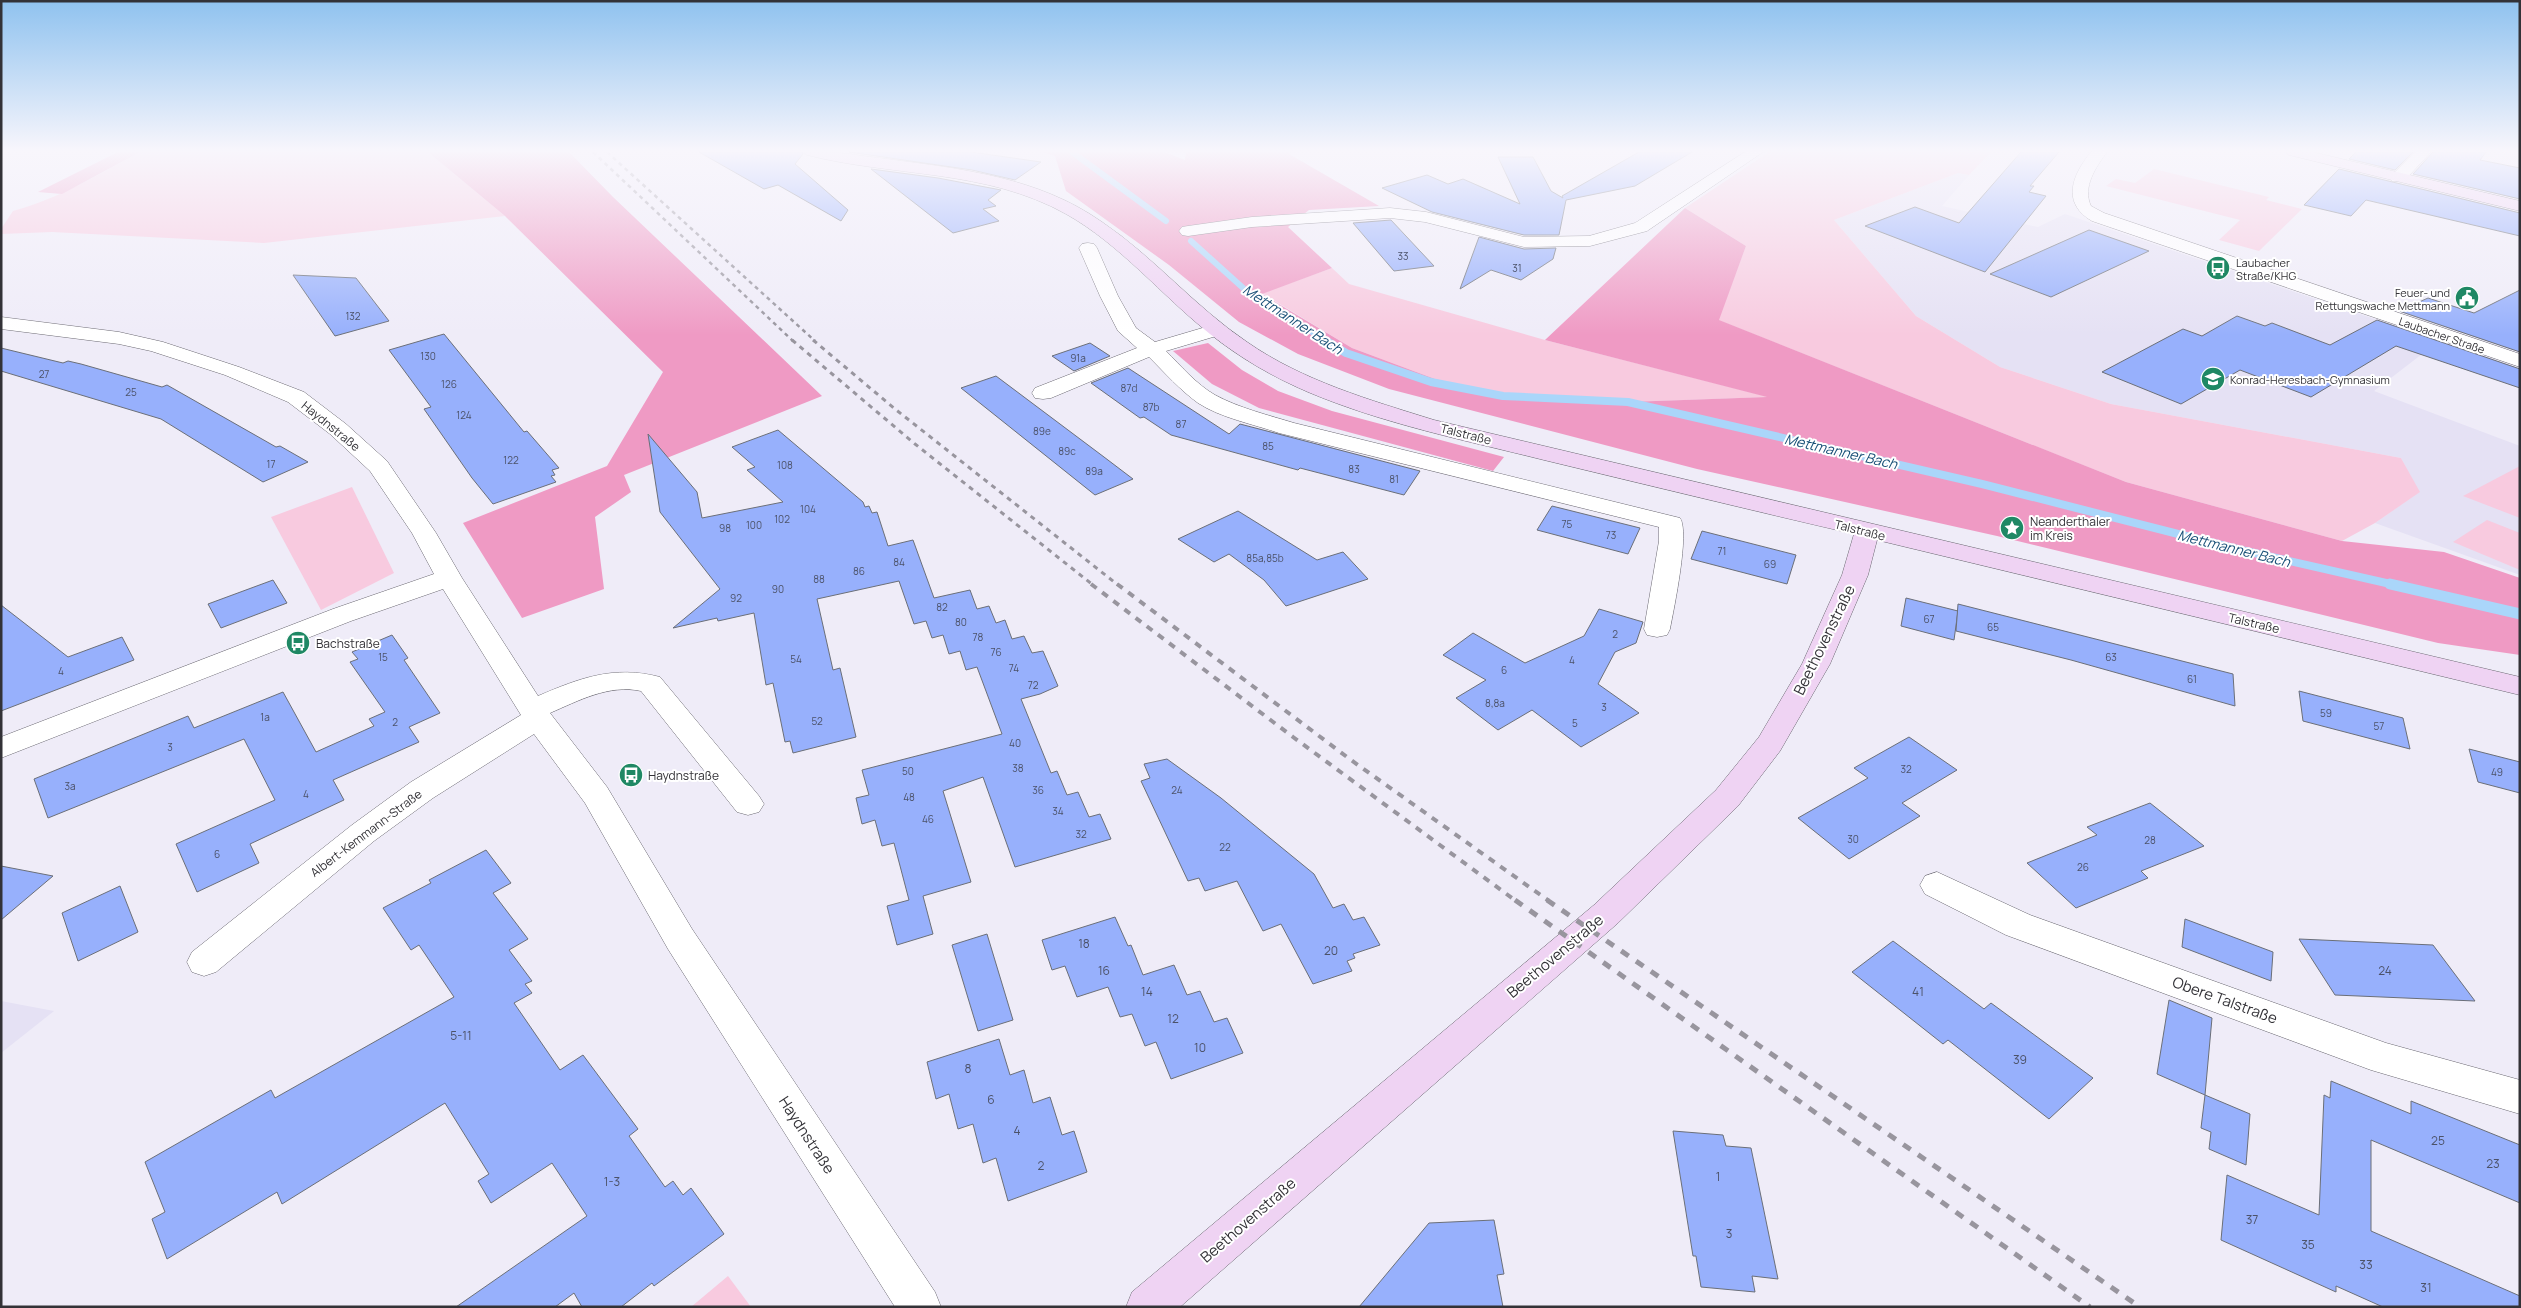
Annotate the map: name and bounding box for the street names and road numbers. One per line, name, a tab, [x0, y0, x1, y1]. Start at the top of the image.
street label: Laubacher Straße	[2397, 313, 2488, 357]
street label: Haydnstraße	[298, 397, 364, 455]
street label: Talstraße	[1439, 419, 1493, 449]
street label: Talstraße	[1833, 515, 1887, 545]
street label: Beethovenstraße	[1788, 581, 1860, 699]
street label: Talstraße	[2227, 609, 2281, 637]
street label: Albert-Kemmann-Straße	[307, 785, 425, 881]
street label: Beethovenstraße	[1502, 909, 1608, 1003]
street label: Obere Talstraße	[2170, 971, 2281, 1029]
street label: Haydnstraße	[774, 1092, 840, 1178]
street label: Beethovenstraße	[1196, 1173, 1300, 1267]

